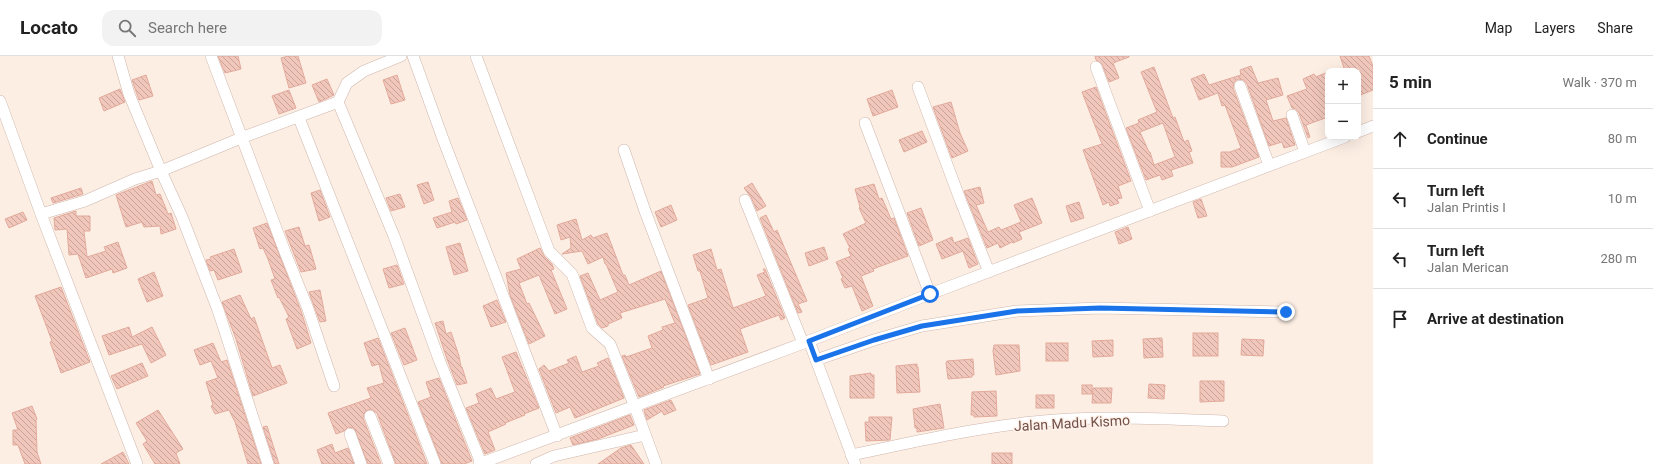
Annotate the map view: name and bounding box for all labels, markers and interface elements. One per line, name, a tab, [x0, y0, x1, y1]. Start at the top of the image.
search box	[102, 10, 382, 46]
text: Locato	[20, 16, 78, 39]
icon: search	[116, 17, 138, 39]
text: Search here	[148, 19, 227, 37]
text: Map	[1485, 20, 1512, 36]
text: Layers	[1534, 20, 1575, 36]
text: Share	[1597, 20, 1633, 36]
map controls	[1325, 68, 1361, 140]
button: +	[1325, 68, 1361, 104]
text: 5 min	[1389, 72, 1432, 92]
text: Walk · 370 m	[1562, 75, 1637, 90]
button: −	[1325, 104, 1361, 140]
icon: ahead	[1389, 128, 1411, 150]
text: Continue	[1427, 130, 1488, 148]
text: 80 m	[1608, 131, 1637, 146]
text: Turn left	[1427, 182, 1484, 200]
icon: left	[1389, 188, 1411, 210]
text: 10 m	[1608, 191, 1637, 206]
text: Jalan Printis I	[1427, 200, 1506, 215]
text: Turn left	[1427, 242, 1484, 260]
icon: left	[1389, 248, 1411, 270]
text: 280 m	[1600, 251, 1637, 266]
text: Jalan Merican	[1427, 260, 1509, 275]
route start	[921, 285, 939, 303]
route end	[1277, 303, 1295, 321]
icon: arrive	[1389, 308, 1411, 330]
text: Arrive at destination	[1427, 310, 1564, 328]
street label: Jalan Madu Kismo	[1014, 412, 1130, 434]

